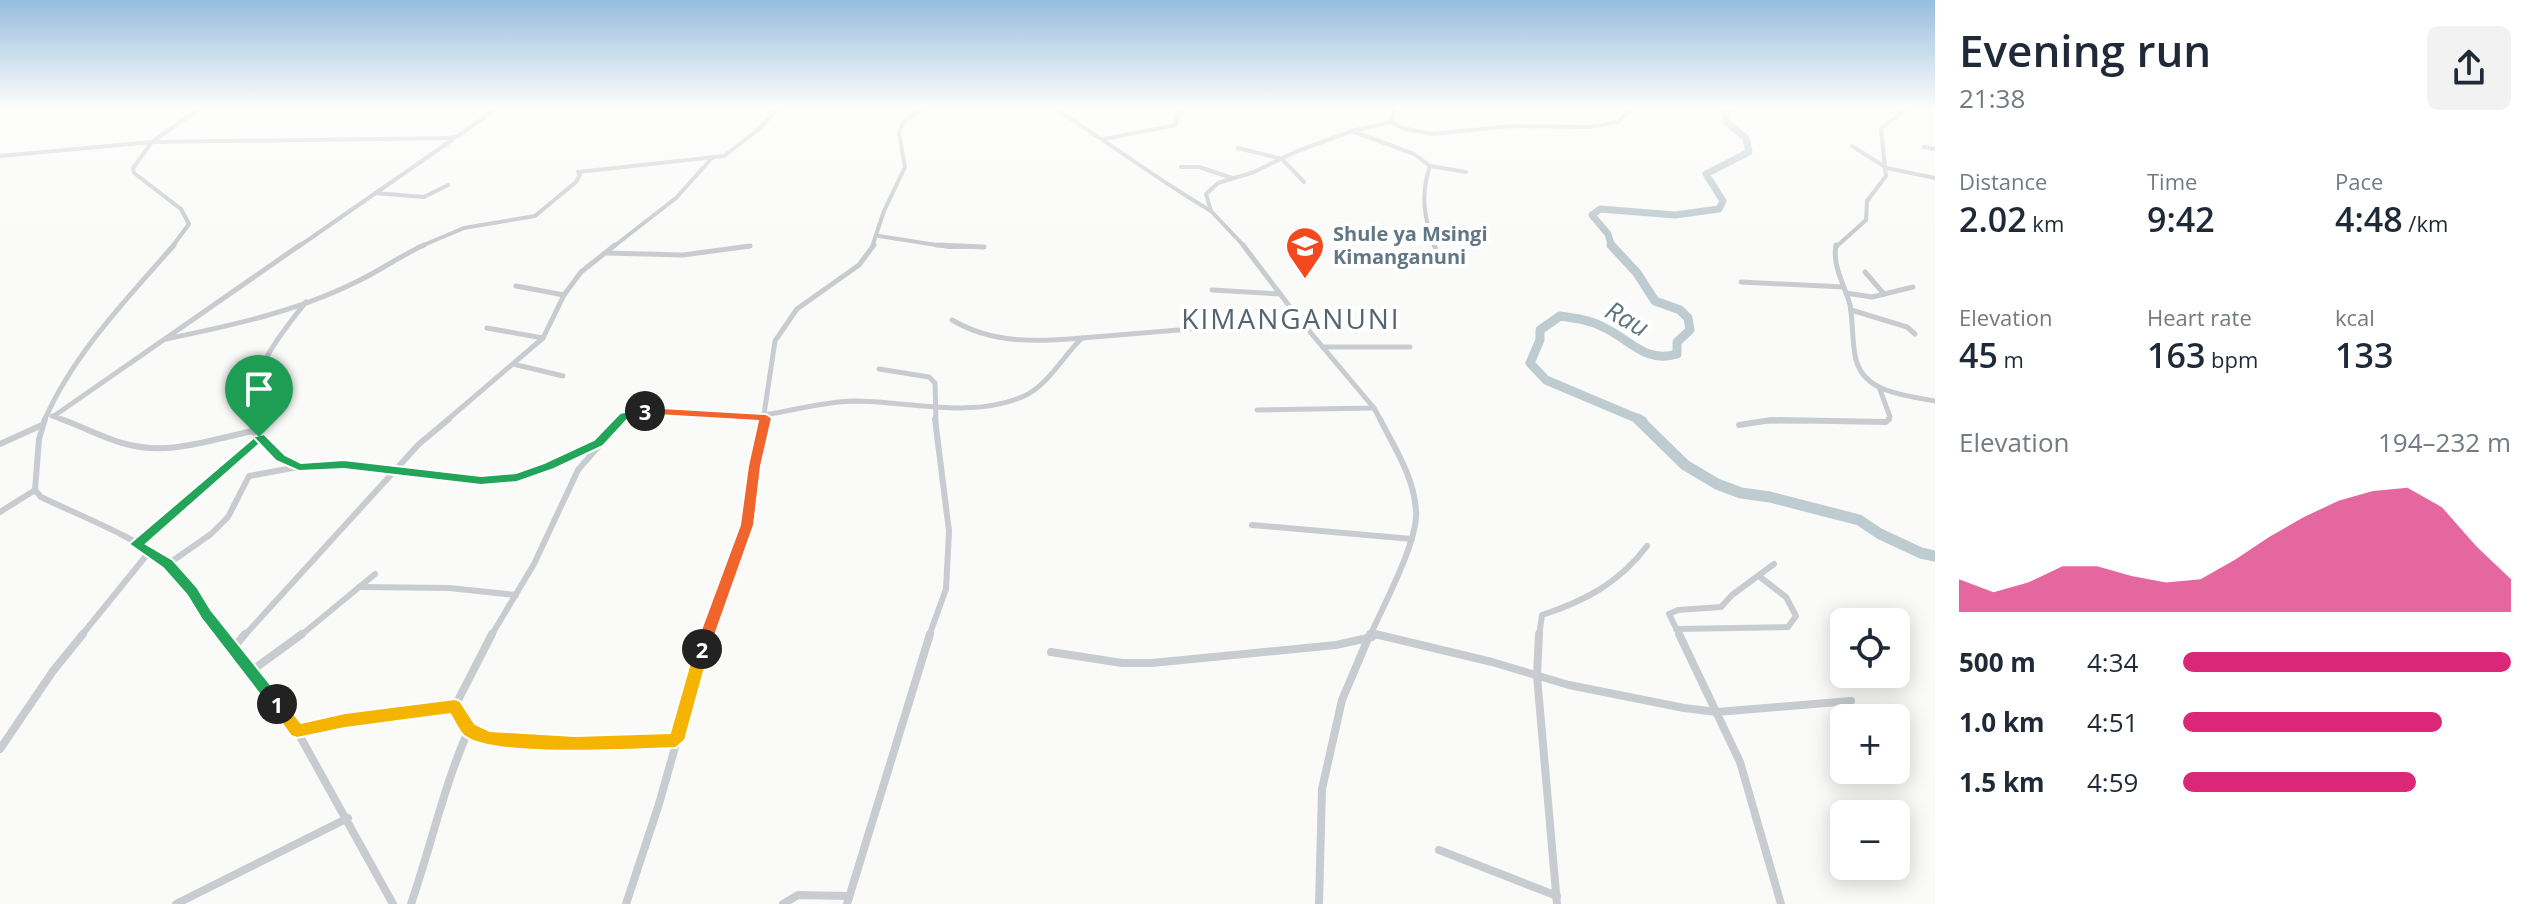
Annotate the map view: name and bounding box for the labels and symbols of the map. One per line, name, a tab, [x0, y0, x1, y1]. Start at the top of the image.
place label: Shule ya Msingi Kimanganuni	[1333, 220, 1488, 270]
school or university icon: Shule ya Msingi Kimanganuni	[1284, 225, 1326, 280]
water label: Rau	[1599, 292, 1656, 345]
district label: KIMANGANUNI	[1181, 299, 1401, 337]
pin	[225, 355, 293, 437]
pin: 3	[625, 391, 665, 431]
pin: 2	[682, 629, 722, 669]
pin: 1	[257, 684, 297, 724]

